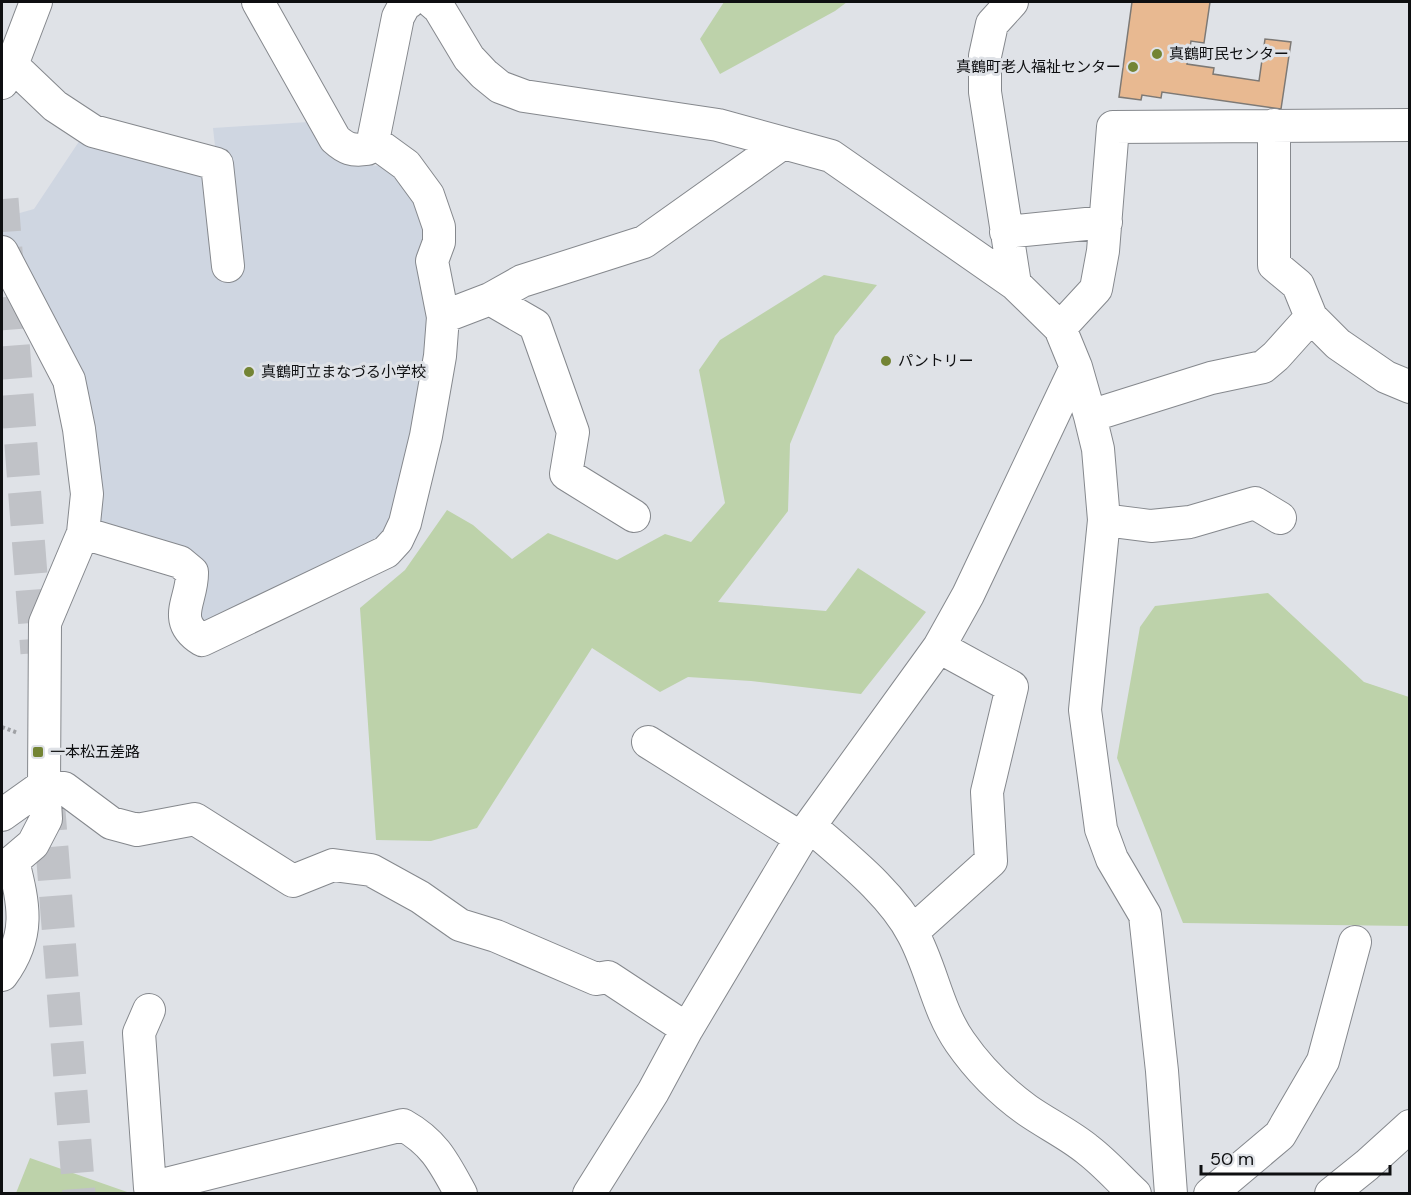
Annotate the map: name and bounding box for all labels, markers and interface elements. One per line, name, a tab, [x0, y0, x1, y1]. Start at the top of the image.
place label: 真鶴町民センター	[1169, 44, 1289, 64]
marker: 真鶴町民センター	[1150, 47, 1164, 61]
place label: 真鶴町老人福祉センター	[956, 57, 1121, 77]
marker: 真鶴町老人福祉センター	[1126, 60, 1140, 74]
place label: パントリー	[898, 351, 974, 371]
marker: パントリー	[879, 354, 893, 368]
place label: 真鶴町立まなづる小学校	[261, 362, 426, 382]
marker: 真鶴町立まなづる小学校	[242, 365, 256, 379]
place label: 一本松五差路	[50, 742, 140, 762]
marker: 一本松五差路	[31, 745, 45, 759]
scale bar	[1201, 1138, 1390, 1176]
text: 50 m	[1210, 1147, 1254, 1171]

